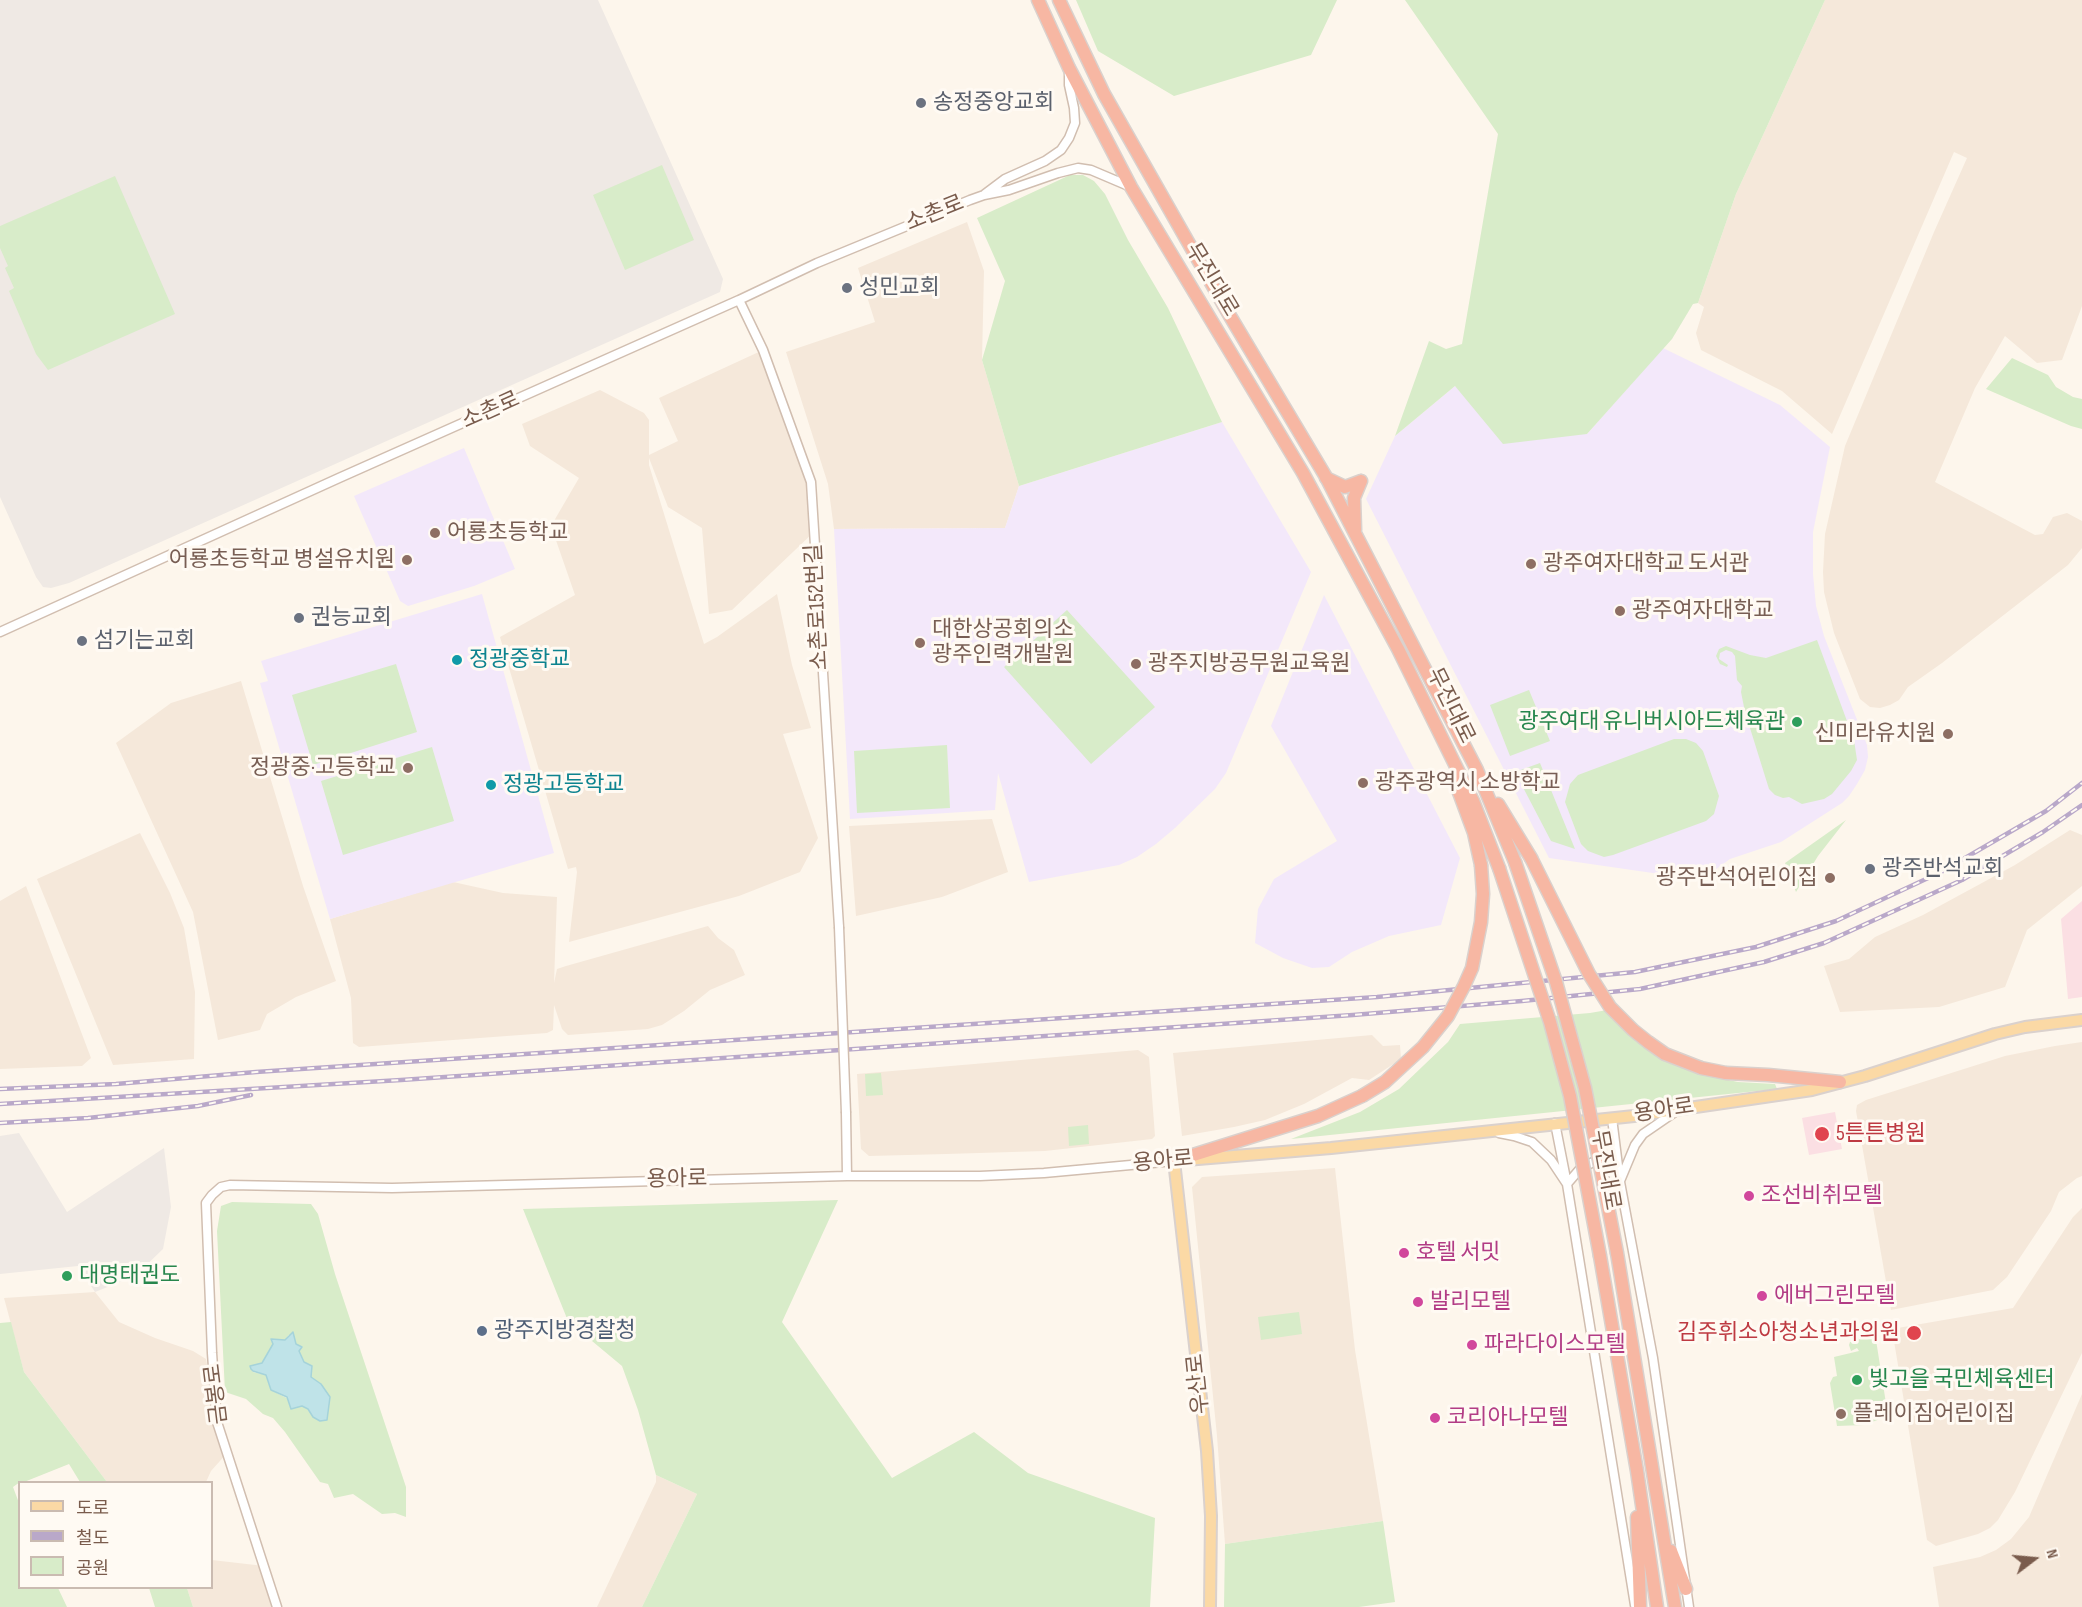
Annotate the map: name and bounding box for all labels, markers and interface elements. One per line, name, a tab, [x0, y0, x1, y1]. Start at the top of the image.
place label: 송정중앙교회	[933, 90, 1054, 116]
marker: 송정중앙교회	[914, 96, 928, 110]
street label: 소촌로	[902, 190, 968, 238]
street label: 무진대로	[1179, 239, 1243, 321]
place label: 성민교회	[859, 275, 940, 301]
marker: 성민교회	[840, 281, 854, 295]
street label: 소촌로	[458, 387, 524, 435]
place label: 어룡초등학교	[447, 520, 568, 546]
marker: 어룡초등학교	[428, 526, 442, 540]
street label: 소촌로152번길	[802, 543, 834, 671]
place label: 어룡초등학교 병설유치원	[169, 547, 395, 573]
place label: 광주여자대학교 도서관	[1543, 551, 1749, 577]
marker: 어룡초등학교 병설유치원	[400, 553, 414, 567]
marker: 광주여자대학교 도서관	[1524, 557, 1538, 571]
place label: 광주여자대학교	[1632, 598, 1774, 624]
marker: 광주여자대학교	[1613, 604, 1627, 618]
place label: 권능교회	[311, 605, 392, 631]
marker: 권능교회	[292, 611, 306, 625]
place label: 대한상공회의소 광주인력개발원	[932, 617, 1074, 668]
place label: 섬기는교회	[94, 628, 195, 654]
marker: 섬기는교회	[75, 634, 89, 648]
marker: 대한상공회의소 광주인력개발원	[913, 636, 927, 650]
place label: 정광중학교	[469, 647, 570, 673]
place label: 광주지방공무원교육원	[1148, 651, 1350, 677]
marker: 정광중학교	[450, 653, 464, 667]
marker: 광주지방공무원교육원	[1129, 657, 1143, 671]
street label: 무진대로	[1420, 664, 1480, 748]
place label: 광주여대 유니버시아드체육관	[1518, 709, 1785, 735]
marker: 광주여대 유니버시아드체육관	[1790, 715, 1804, 729]
place label: 신미라유치원	[1815, 721, 1936, 747]
marker: 신미라유치원	[1941, 727, 1955, 741]
place label: 정광중·고등학교	[250, 755, 396, 781]
marker: 정광중·고등학교	[401, 761, 415, 775]
place label: 광주광역시 소방학교	[1375, 770, 1561, 796]
place label: 정광고등학교	[503, 772, 624, 798]
marker: 광주광역시 소방학교	[1356, 776, 1370, 790]
marker: 정광고등학교	[484, 778, 498, 792]
place label: 광주반석교회	[1882, 856, 2003, 882]
marker: 광주반석교회	[1863, 862, 1877, 876]
place label: 광주반석어린이집	[1656, 865, 1818, 891]
marker: 광주반석어린이집	[1823, 871, 1837, 885]
street label: 용아로	[1632, 1094, 1696, 1128]
place label: 5튼튼병원	[1836, 1121, 1926, 1147]
marker: 5튼튼병원	[1813, 1125, 1831, 1143]
street label: 무진대로	[1585, 1128, 1625, 1212]
street label: 용아로	[1132, 1146, 1194, 1178]
street label: 용아로	[646, 1166, 708, 1194]
place label: 조선비취모텔	[1761, 1183, 1882, 1209]
marker: 조선비취모텔	[1742, 1189, 1756, 1203]
place label: 호텔 서밋	[1416, 1240, 1500, 1266]
marker: 호텔 서밋	[1397, 1246, 1411, 1260]
place label: 대명태권도	[79, 1263, 180, 1289]
marker: 대명태권도	[60, 1269, 74, 1283]
place label: 에버그린모텔	[1774, 1283, 1895, 1309]
place label: 발리모텔	[1430, 1289, 1511, 1315]
marker: 에버그린모텔	[1755, 1289, 1769, 1303]
marker: 발리모텔	[1411, 1295, 1425, 1309]
place label: 광주지방경찰청	[494, 1318, 636, 1344]
place label: 김주휘소아청소년과의원	[1677, 1320, 1900, 1346]
marker: 광주지방경찰청	[475, 1324, 489, 1338]
marker: 김주휘소아청소년과의원	[1905, 1324, 1923, 1342]
place label: 파라다이스모텔	[1484, 1332, 1626, 1358]
marker: 파라다이스모텔	[1465, 1338, 1479, 1352]
street label: 우산로	[1183, 1352, 1215, 1416]
street label: 금봉로	[200, 1362, 234, 1426]
place label: 빛고을 국민체육센터	[1869, 1367, 2055, 1393]
marker: 빛고을 국민체육센터	[1850, 1373, 1864, 1387]
place label: 플레이짐어린이집	[1853, 1401, 2015, 1427]
place label: 코리아나모텔	[1447, 1405, 1568, 1431]
marker: 플레이짐어린이집	[1834, 1407, 1848, 1421]
marker: 코리아나모텔	[1428, 1411, 1442, 1425]
legend	[18, 1481, 213, 1589]
text: 도로	[76, 1498, 109, 1519]
text: 철도	[76, 1528, 109, 1549]
north arrow	[2004, 1529, 2064, 1589]
text: N	[2041, 1547, 2062, 1561]
text: 공원	[76, 1558, 109, 1579]

